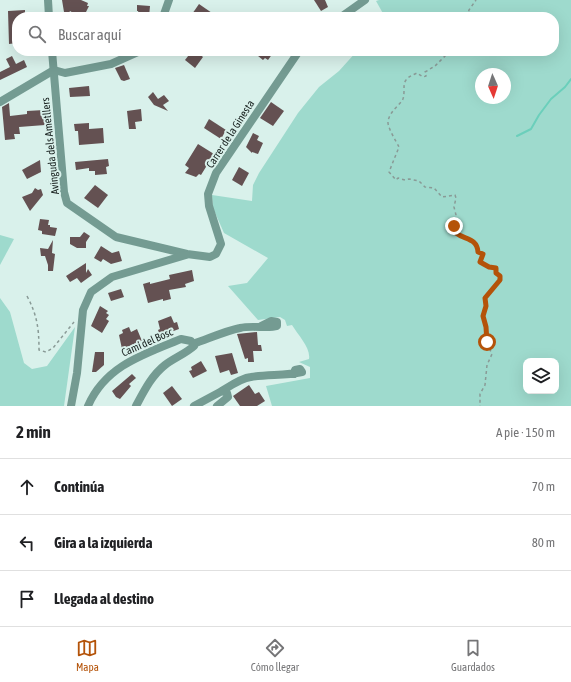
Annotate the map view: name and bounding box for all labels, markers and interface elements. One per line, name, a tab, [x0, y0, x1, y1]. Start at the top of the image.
search box	[12, 12, 559, 56]
icon: search	[26, 23, 48, 45]
text: Buscar aquí	[58, 26, 121, 43]
north arrow	[475, 68, 511, 104]
street label: Avinguda dels Ametllers	[39, 97, 61, 195]
street label: Carrer de la Ginesta	[204, 98, 256, 170]
route end	[445, 217, 463, 235]
street label: Camí del Bosc	[119, 325, 175, 359]
route start	[478, 333, 496, 351]
map controls	[523, 358, 559, 394]
button: layers	[523, 358, 559, 394]
text: 2 min	[16, 422, 51, 442]
text: A pie · 150 m	[496, 425, 555, 440]
icon: ahead	[16, 476, 38, 498]
text: Continúa	[54, 478, 104, 495]
text: 70 m	[532, 479, 555, 494]
icon: left	[16, 532, 38, 554]
text: Gira a la izquierda	[54, 534, 152, 551]
text: 80 m	[532, 535, 555, 550]
icon: arrive	[16, 588, 38, 610]
text: Llegada al destino	[54, 590, 154, 607]
tab: Mapa	[76, 637, 99, 673]
tab: Cómo llegar	[251, 637, 299, 673]
tab: Guardados	[451, 637, 495, 673]

